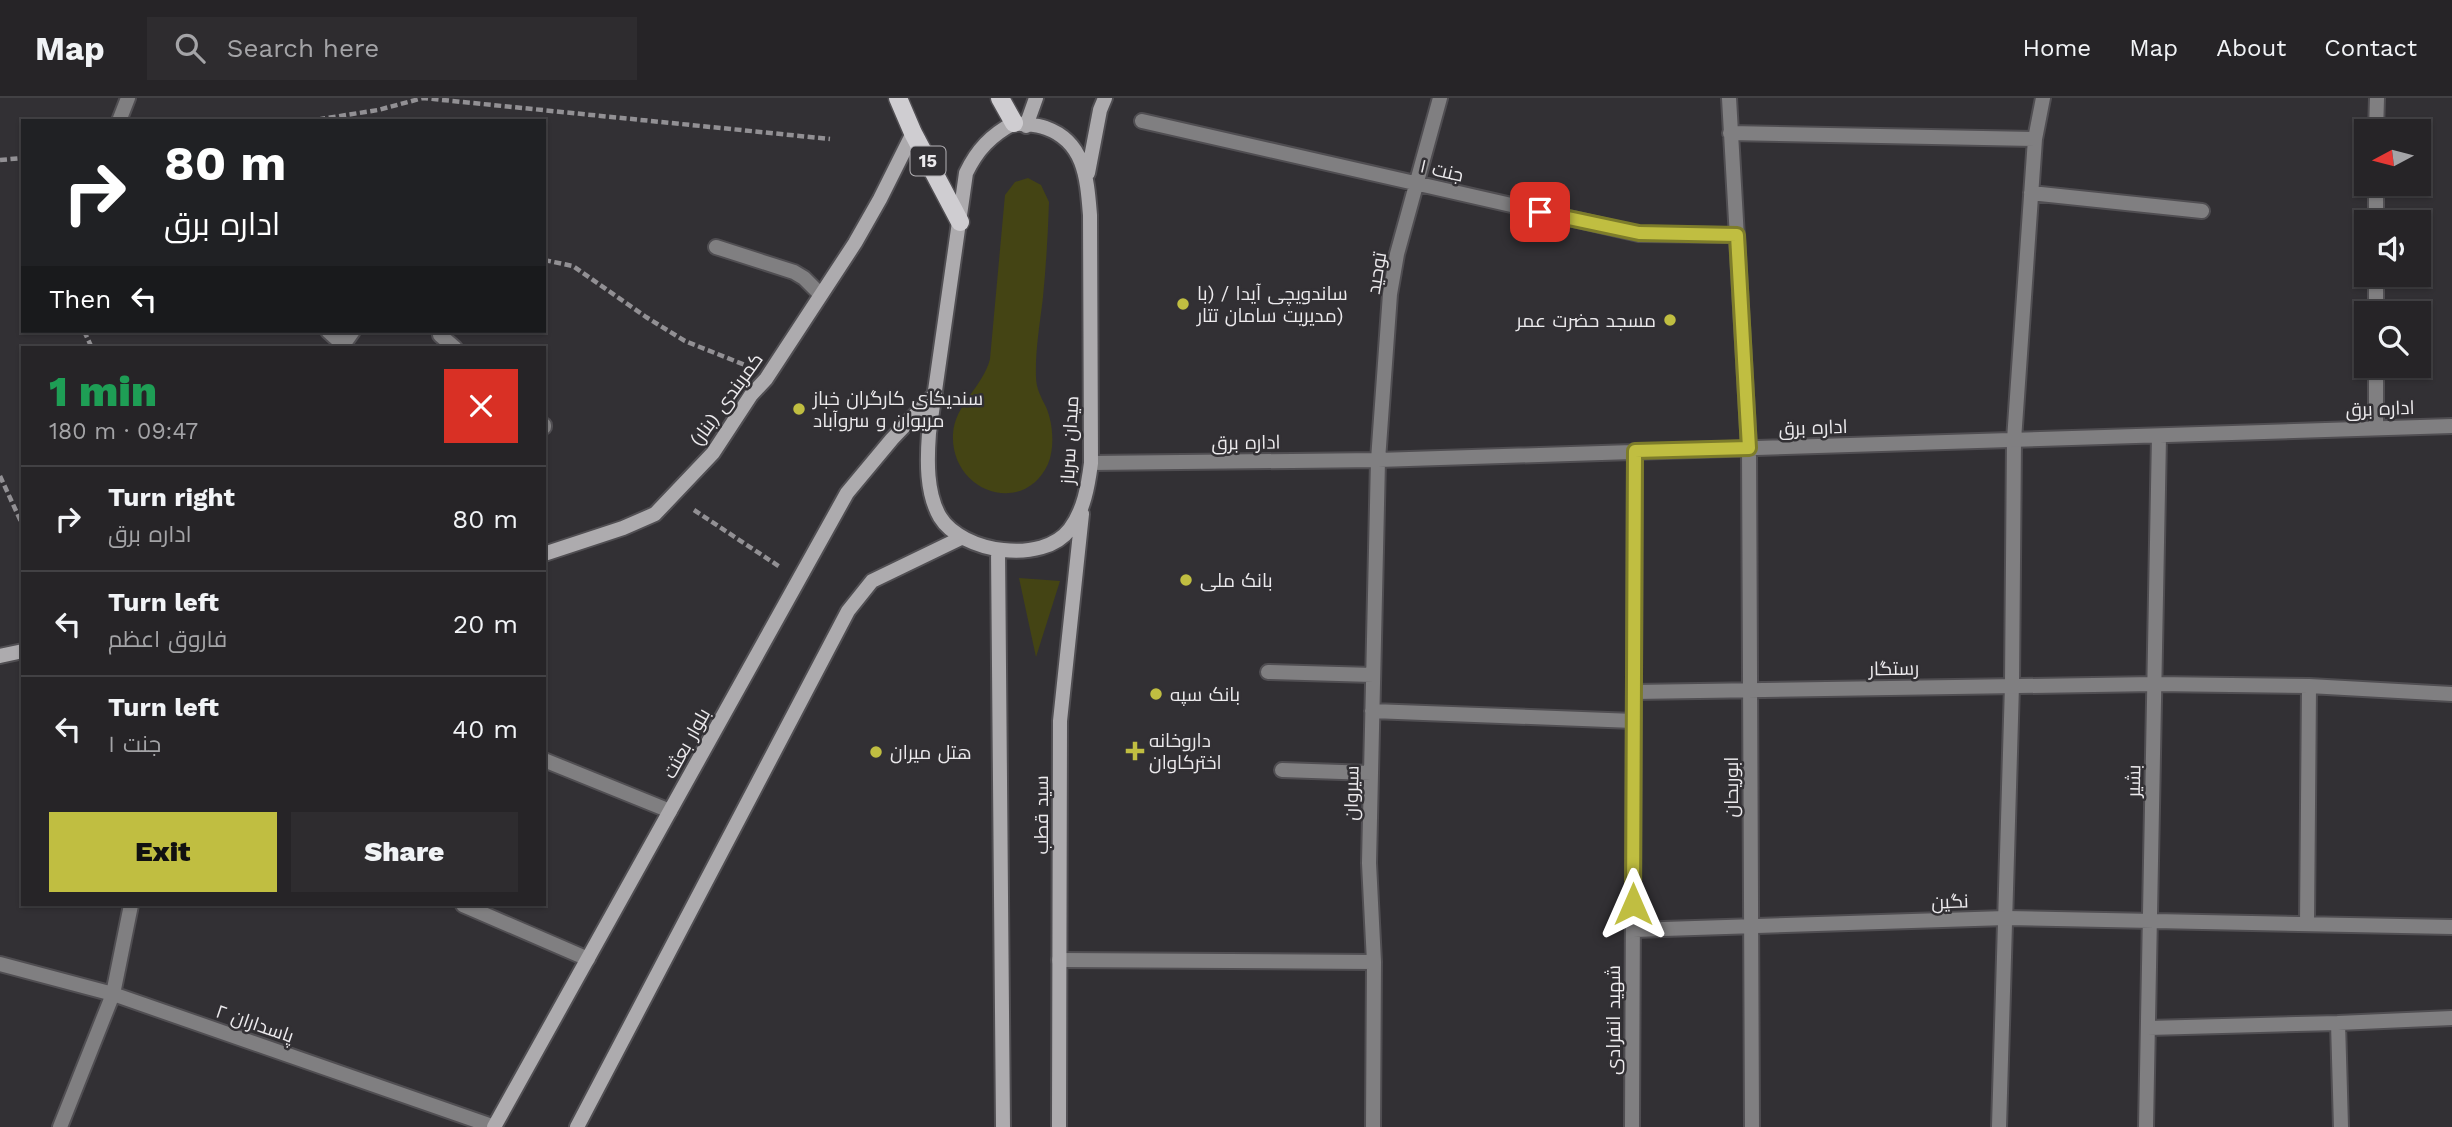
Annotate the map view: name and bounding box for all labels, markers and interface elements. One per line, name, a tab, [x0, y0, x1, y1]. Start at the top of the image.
search box	[147, 17, 637, 80]
text: Map	[35, 29, 105, 68]
icon: search	[171, 29, 209, 67]
text: Search here	[227, 33, 379, 63]
text: Home	[2023, 34, 2091, 62]
text: Map	[2129, 34, 2178, 62]
text: About	[2216, 34, 2286, 62]
text: Contact	[2324, 34, 2417, 62]
north arrow	[2354, 119, 2431, 196]
map controls	[2354, 119, 2431, 378]
text: 80 m	[164, 134, 286, 192]
road number: 15	[911, 146, 946, 176]
icon: right	[49, 147, 140, 238]
street label: جنت ۱	[1418, 154, 1466, 187]
pin	[1510, 182, 1570, 242]
icon: arrive	[1521, 193, 1559, 231]
text: اداره برق	[164, 205, 280, 243]
button: sound	[2354, 210, 2431, 287]
street label: توحید	[1362, 250, 1391, 296]
icon: left	[125, 280, 163, 318]
place label: ساندویچی آیدا / (با مدیریت سامان تتار)	[1196, 282, 1348, 327]
text: Then	[49, 284, 111, 314]
marker: ساندویچی آیدا / (با مدیریت سامان تتار)	[1175, 296, 1191, 312]
button: search	[2354, 301, 2431, 378]
place label: مسجد حضرت عمر	[1515, 309, 1656, 332]
marker: مسجد حضرت عمر	[1662, 312, 1678, 328]
street label: کمربندی (بنار)	[685, 348, 768, 450]
text: 1 min	[49, 367, 157, 416]
button: close	[444, 369, 518, 443]
place label: سندیکای کارگران خباز مریوان و سروآباد	[812, 387, 983, 432]
street label: میدان سرباز	[1056, 395, 1083, 486]
street label: اداره برق	[2345, 396, 2415, 422]
marker: سندیکای کارگران خباز مریوان و سروآباد	[791, 401, 807, 417]
street label: اداره برق	[1778, 415, 1848, 441]
text: 180 m · 09:47	[49, 418, 198, 445]
street label: اداره برق	[1211, 430, 1281, 456]
text: Turn right	[108, 482, 235, 512]
icon: right	[49, 500, 87, 538]
text: 80 m	[452, 504, 518, 534]
text: اداره برق	[108, 521, 192, 548]
place label: بانک ملی	[1200, 569, 1273, 592]
marker: بانک ملی	[1178, 572, 1194, 588]
text: Turn left	[108, 587, 219, 617]
icon: left	[49, 605, 87, 643]
text: 20 m	[453, 609, 518, 639]
text: فاروق اعظم	[108, 626, 227, 653]
street label: رستگار	[1868, 657, 1919, 680]
place label: بانک سپه	[1170, 683, 1240, 706]
marker: بانک سپه	[1148, 686, 1164, 702]
text: Turn left	[108, 692, 219, 722]
street label: بلوار بعثت	[658, 704, 715, 782]
icon: left	[49, 710, 87, 748]
text: 40 m	[452, 714, 518, 744]
place label: داروخانه اخترکاوان	[1149, 729, 1222, 774]
text: جنت ۱	[108, 731, 161, 758]
place label: هتل میران	[890, 741, 972, 764]
marker: داروخانه اخترکاوان	[1127, 743, 1143, 759]
marker: هتل میران	[868, 744, 884, 760]
street label: ابوریحان	[1720, 757, 1743, 817]
street label: بشیر	[2122, 764, 2145, 799]
street label: سیروان	[1340, 765, 1363, 821]
street label: سید قطب	[1030, 775, 1053, 855]
button: Exit	[49, 812, 277, 892]
button: Share	[291, 812, 518, 892]
position arrow	[1596, 867, 1670, 941]
street label: نگین	[1931, 889, 1969, 914]
street label: شهید انفرادی	[1602, 965, 1625, 1075]
street label: پاسداران ۲	[213, 999, 297, 1048]

